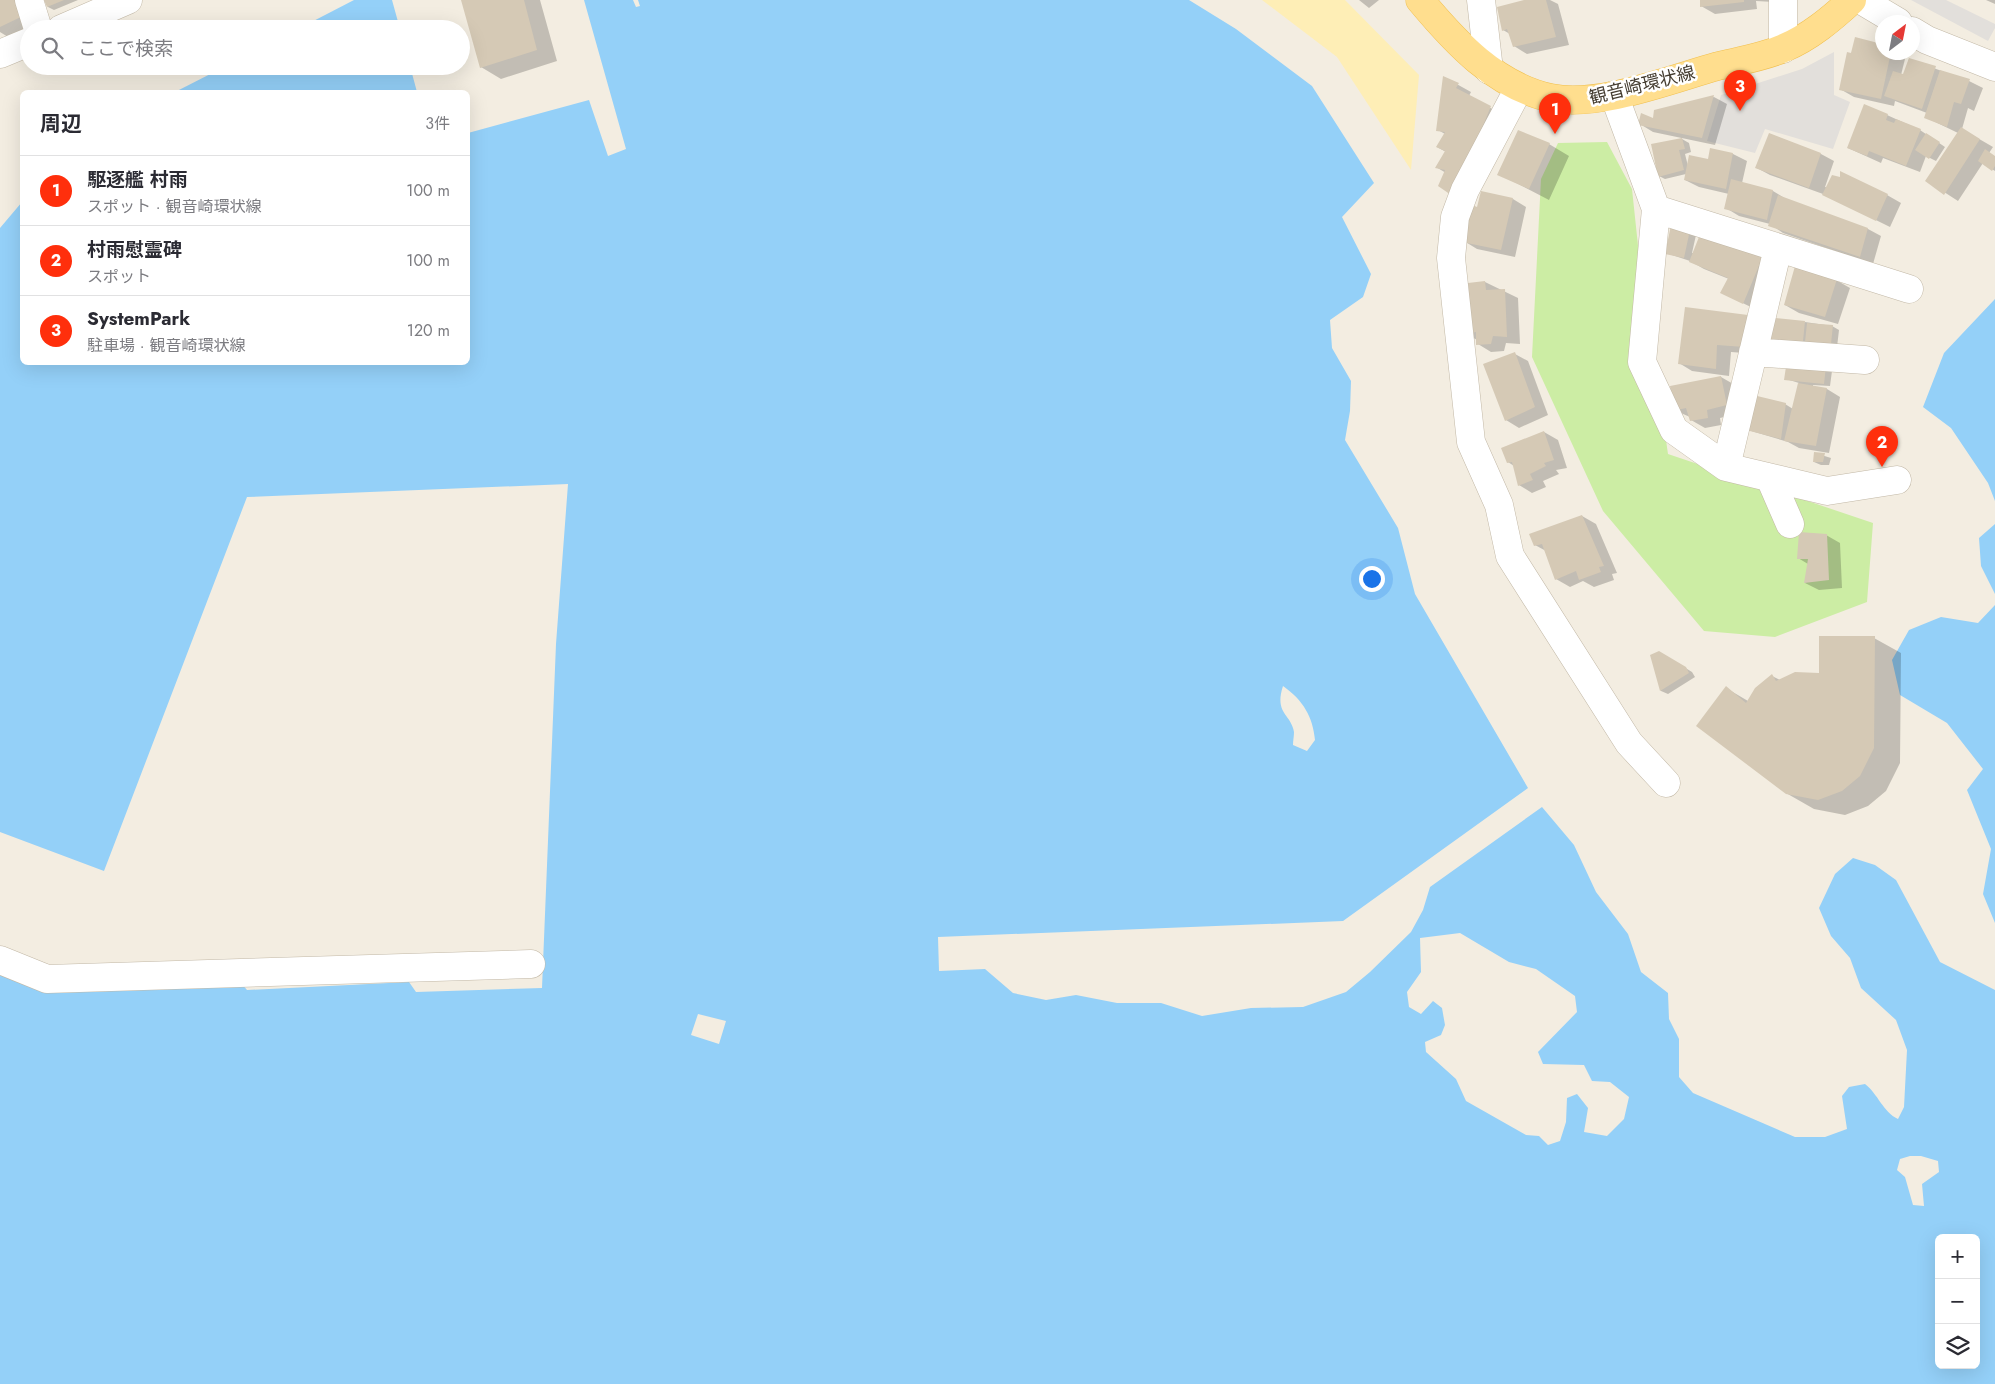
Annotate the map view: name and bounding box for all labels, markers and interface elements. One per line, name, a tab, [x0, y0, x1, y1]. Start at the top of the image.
north arrow	[1875, 15, 1920, 60]
search box	[20, 20, 470, 75]
icon: search	[38, 34, 66, 62]
text: ここで検索	[78, 35, 173, 62]
street label: 観音崎環状線	[1586, 59, 1698, 111]
pin: 3	[1724, 70, 1756, 111]
pin: 1	[1539, 93, 1571, 134]
text: 周辺	[40, 109, 82, 139]
text: 3件	[425, 112, 450, 135]
text: 駆逐艦 村雨	[87, 166, 188, 193]
text: 1	[52, 179, 60, 202]
text: 100 m	[406, 179, 450, 202]
text: スポット · 観音崎環状線	[87, 195, 261, 218]
text: 村雨慰霊碑	[87, 236, 182, 263]
text: 2	[51, 249, 61, 272]
text: 100 m	[406, 249, 450, 272]
text: スポット	[87, 265, 151, 288]
text: SystemPark	[87, 305, 190, 332]
text: 3	[51, 319, 61, 342]
text: 120 m	[407, 319, 450, 342]
text: 駐車場 · 観音崎環状線	[87, 334, 245, 357]
pin: 2	[1866, 426, 1898, 467]
your location	[1359, 566, 1385, 592]
map controls	[1935, 1234, 1980, 1369]
button: +	[1935, 1234, 1980, 1279]
button: −	[1935, 1279, 1980, 1324]
button: layers	[1935, 1324, 1980, 1369]

